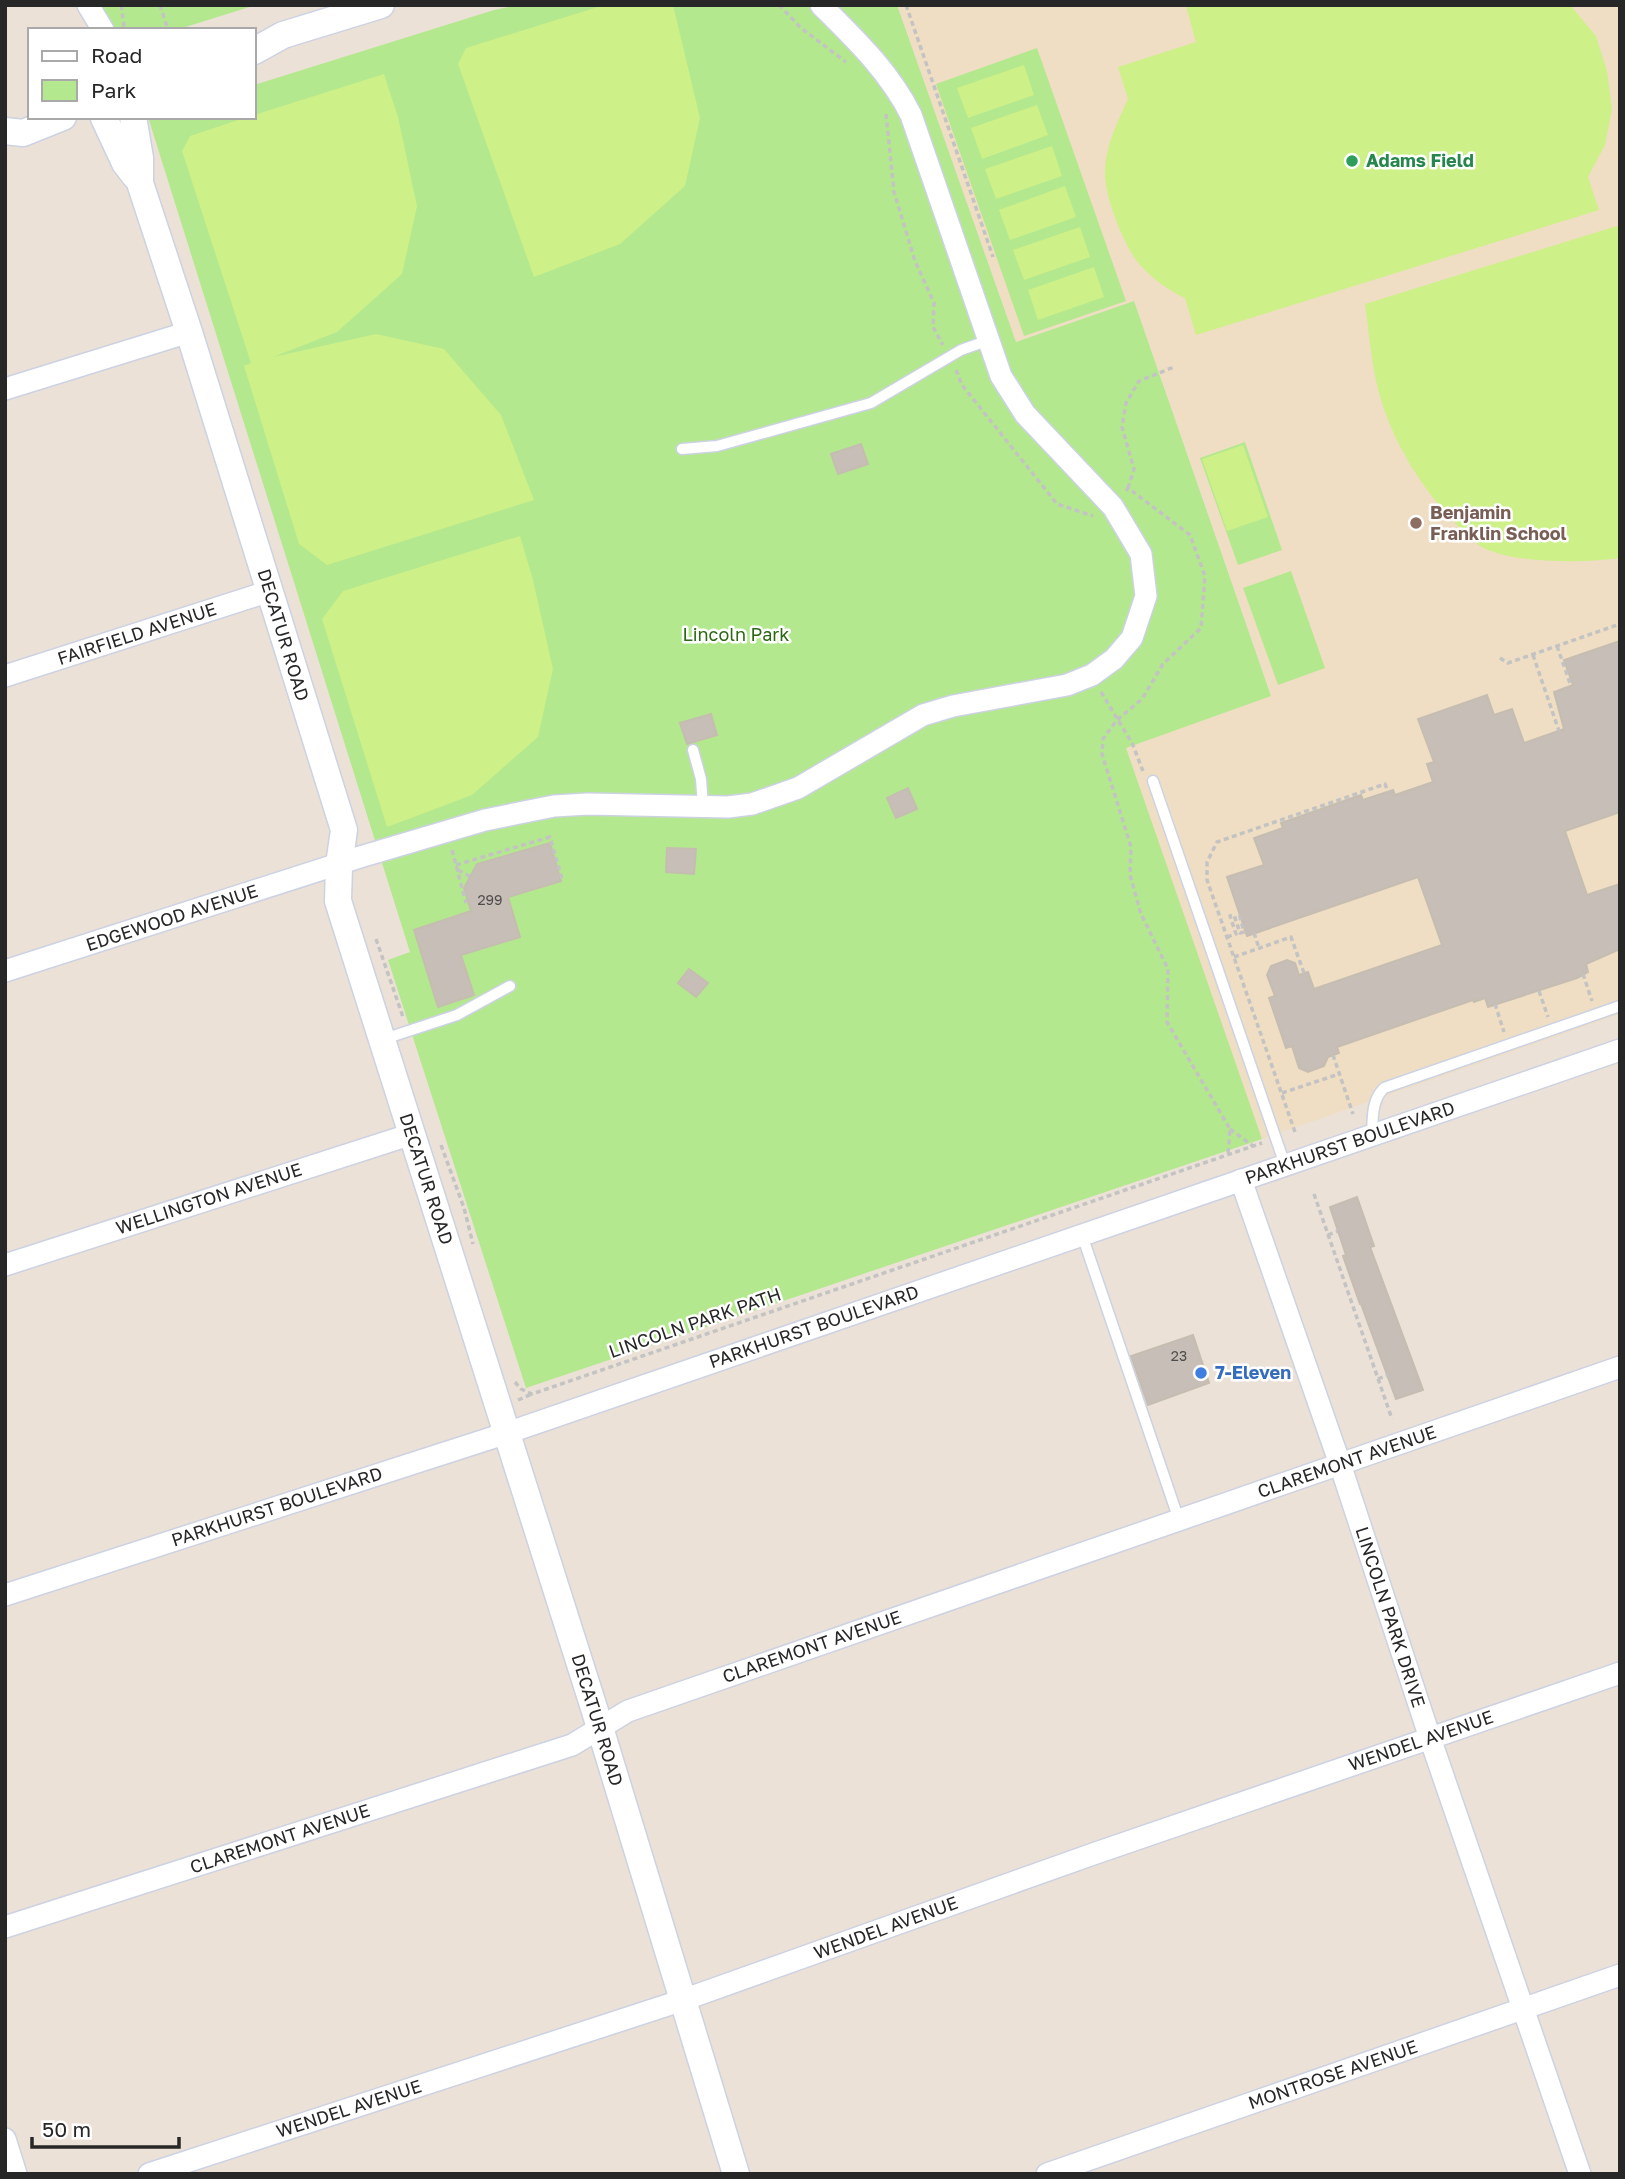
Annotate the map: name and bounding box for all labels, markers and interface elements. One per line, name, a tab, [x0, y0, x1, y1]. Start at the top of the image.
legend	[28, 28, 256, 119]
text: Road	[91, 42, 142, 68]
text: Park	[91, 77, 137, 103]
place label: Adams Field	[1366, 149, 1474, 171]
marker: Adams Field	[1344, 153, 1360, 169]
place label: Benjamin Franklin School	[1430, 501, 1567, 544]
marker: Benjamin Franklin School	[1408, 515, 1424, 531]
street label: DECATUR ROAD	[253, 566, 314, 703]
street label: FAIRFIELD AVENUE	[55, 597, 219, 669]
park label: Lincoln Park	[682, 623, 790, 645]
street label: EDGEWOOD AVENUE	[83, 879, 260, 955]
house number: 299	[477, 891, 503, 908]
street label: PARKHURST BOULEVARD	[1242, 1096, 1457, 1188]
street label: DECATUR ROAD	[395, 1110, 459, 1247]
street label: WELLINGTON AVENUE	[113, 1158, 304, 1238]
street label: PARKHURST BOULEVARD	[706, 1280, 921, 1372]
street label: LINCOLN PARK PATH	[606, 1282, 784, 1362]
house number: 23	[1171, 1347, 1187, 1364]
place label: 7-Eleven	[1215, 1361, 1291, 1383]
marker: 7-Eleven	[1193, 1365, 1209, 1381]
street label: CLAREMONT AVENUE	[1254, 1420, 1439, 1502]
street label: PARKHURST BOULEVARD	[169, 1462, 385, 1551]
street label: LINCOLN PARK DRIVE	[1351, 1524, 1431, 1710]
street label: CLAREMONT AVENUE	[719, 1605, 904, 1687]
street label: DECATUR ROAD	[567, 1651, 628, 1788]
street label: WENDEL AVENUE	[1345, 1705, 1496, 1775]
street label: CLAREMONT AVENUE	[187, 1799, 372, 1878]
street label: WENDEL AVENUE	[811, 1891, 961, 1963]
street label: MONTROSE AVENUE	[1245, 2035, 1420, 2113]
street label: WENDEL AVENUE	[273, 2074, 424, 2142]
scale bar	[32, 2106, 178, 2150]
text: 50 m	[42, 2116, 91, 2142]

